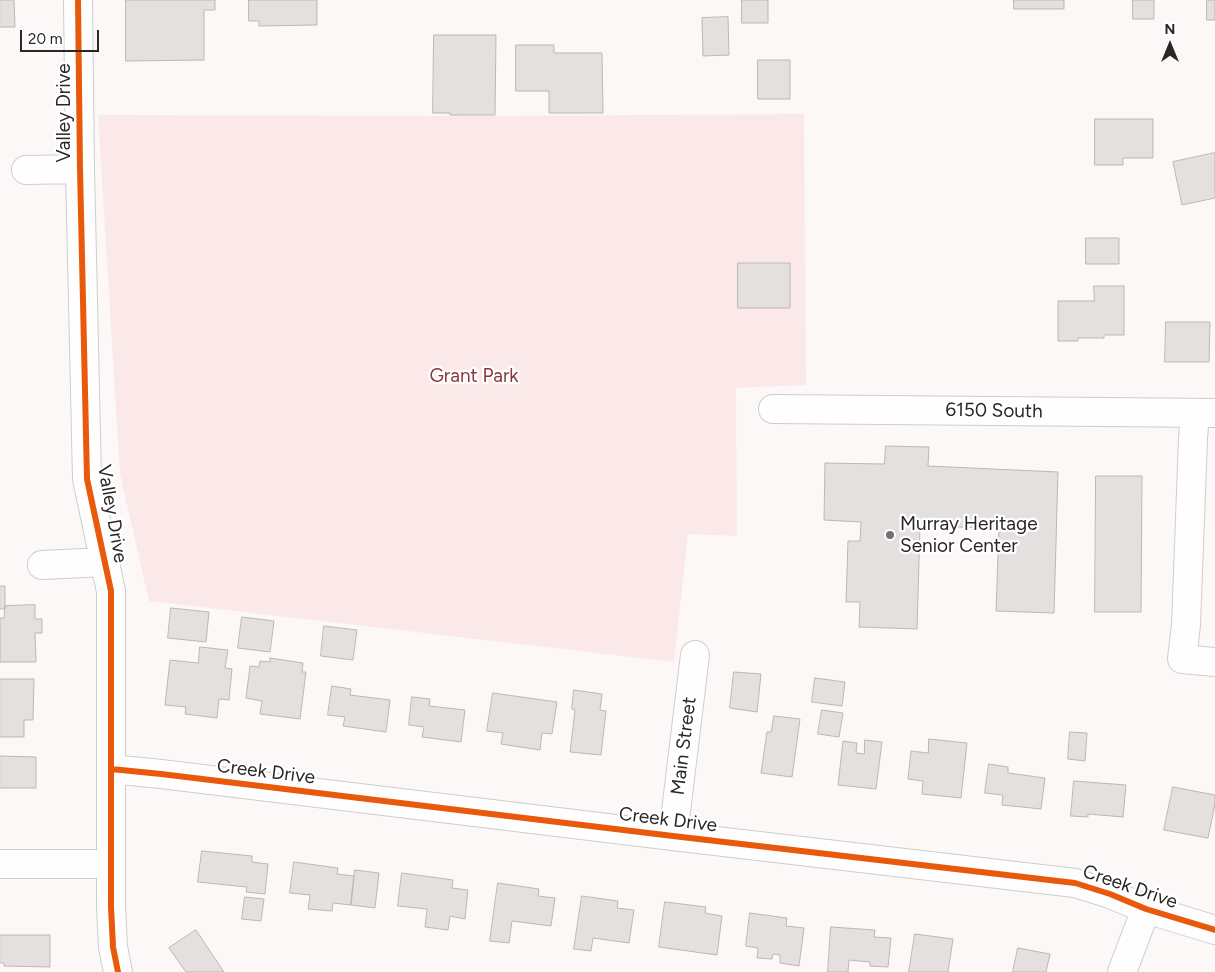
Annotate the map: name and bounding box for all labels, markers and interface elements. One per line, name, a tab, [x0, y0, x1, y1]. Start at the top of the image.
scale bar	[22, 20, 101, 52]
north arrow	[1145, 20, 1195, 70]
text: N	[1165, 21, 1175, 38]
text: 20 m	[28, 30, 62, 48]
street label: Valley Drive	[53, 63, 75, 163]
park label: Grant Park	[429, 365, 519, 387]
street label: 6150 South	[945, 399, 1043, 423]
street label: Valley Drive	[92, 463, 132, 565]
place label: Murray Heritage Senior Center	[900, 513, 1038, 557]
marker: Murray Heritage Senior Center	[884, 529, 896, 541]
street label: Main Street	[667, 696, 701, 796]
street label: Creek Drive	[216, 755, 316, 789]
street label: Creek Drive	[618, 803, 718, 837]
street label: Creek Drive	[1080, 860, 1180, 914]

